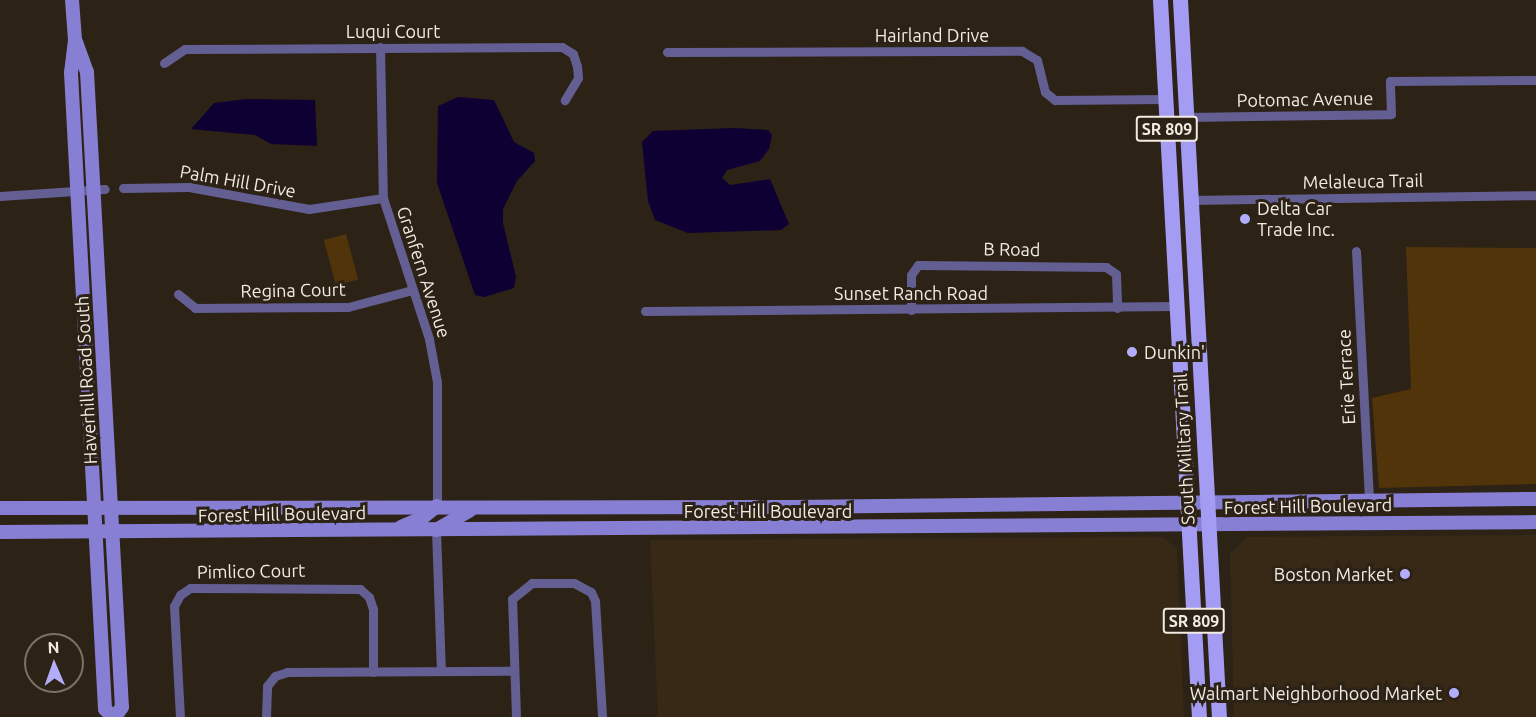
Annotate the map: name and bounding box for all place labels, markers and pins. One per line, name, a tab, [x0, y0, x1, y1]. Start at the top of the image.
place label: Delta Car Trade Inc.	[1257, 198, 1335, 240]
marker: Delta Car Trade Inc.	[1238, 212, 1252, 226]
place label: Dunkin'	[1144, 341, 1205, 363]
marker: Dunkin'	[1125, 345, 1139, 359]
place label: Boston Market	[1274, 563, 1393, 585]
marker: Boston Market	[1398, 567, 1412, 581]
place label: Walmart Neighborhood Market	[1190, 682, 1442, 704]
marker: Walmart Neighborhood Market	[1447, 686, 1461, 700]

